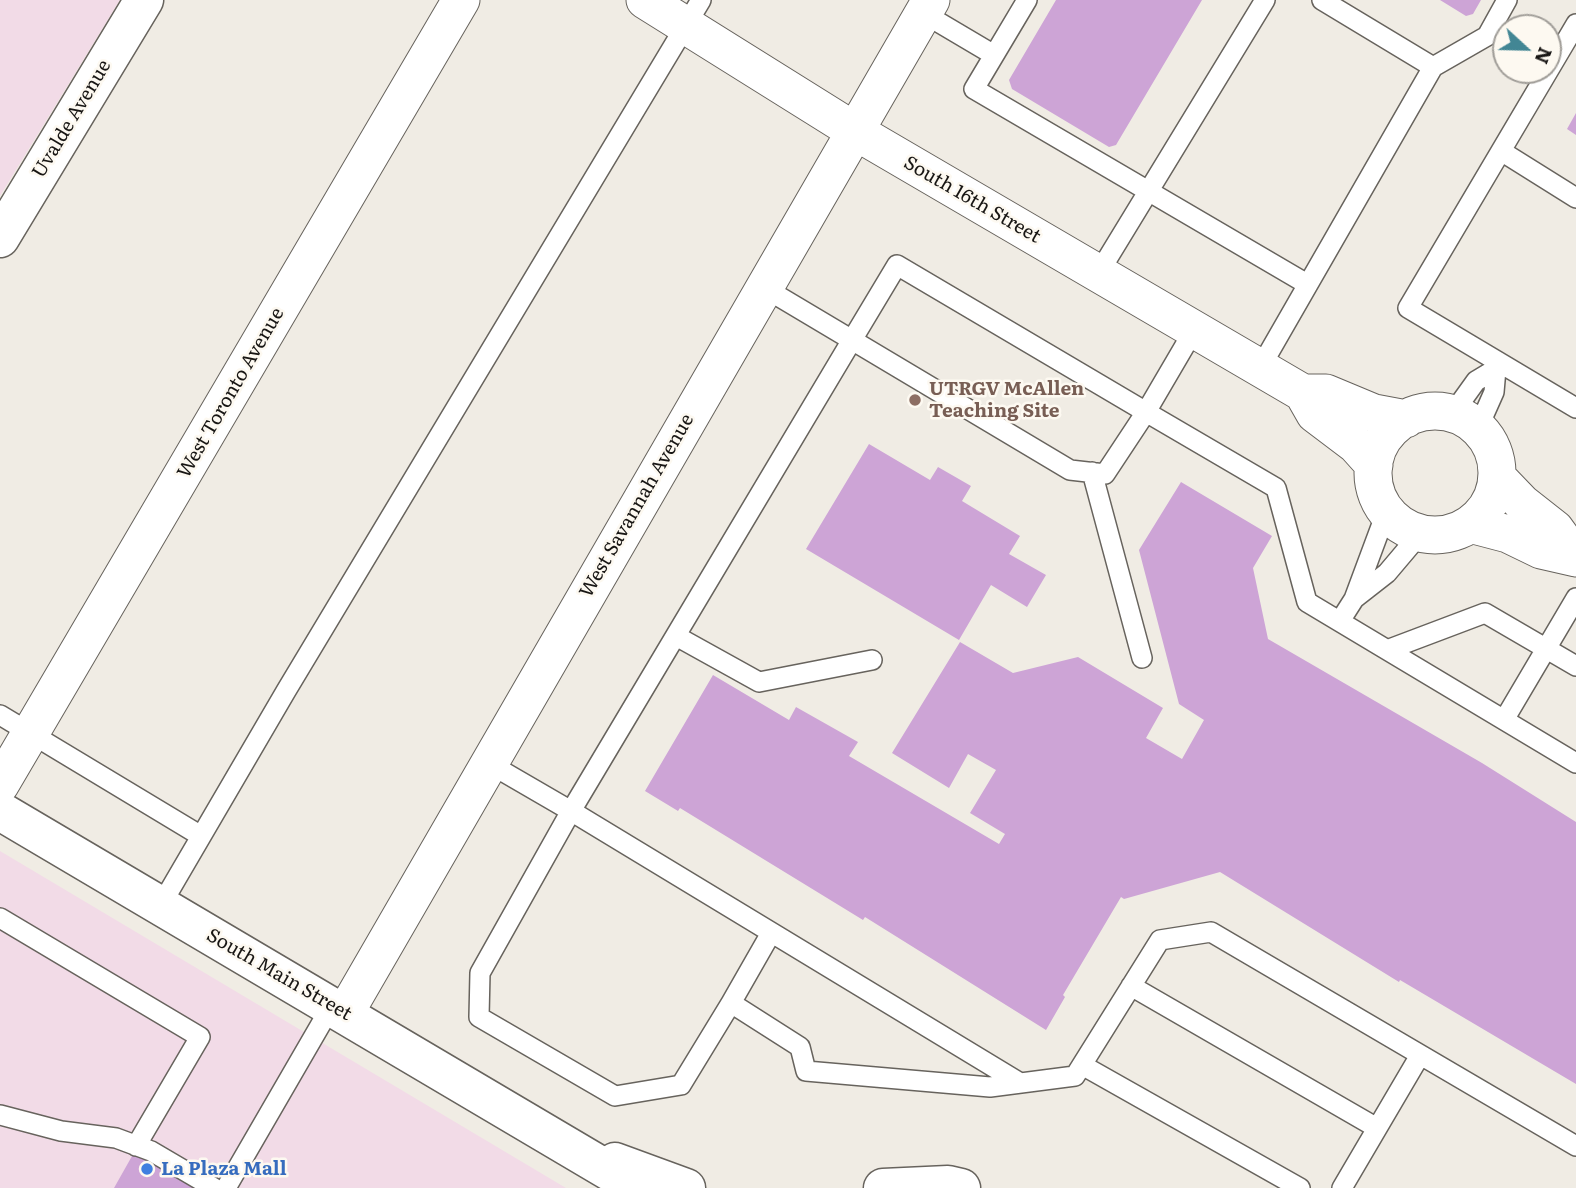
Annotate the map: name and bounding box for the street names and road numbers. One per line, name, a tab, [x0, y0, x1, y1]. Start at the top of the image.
street label: Uvalde Avenue	[28, 56, 116, 182]
street label: South 16th Street	[899, 152, 1045, 248]
street label: West Toronto Avenue	[173, 304, 289, 482]
street label: West Savannah Avenue	[575, 410, 699, 602]
street label: South Main Street	[202, 924, 356, 1026]

